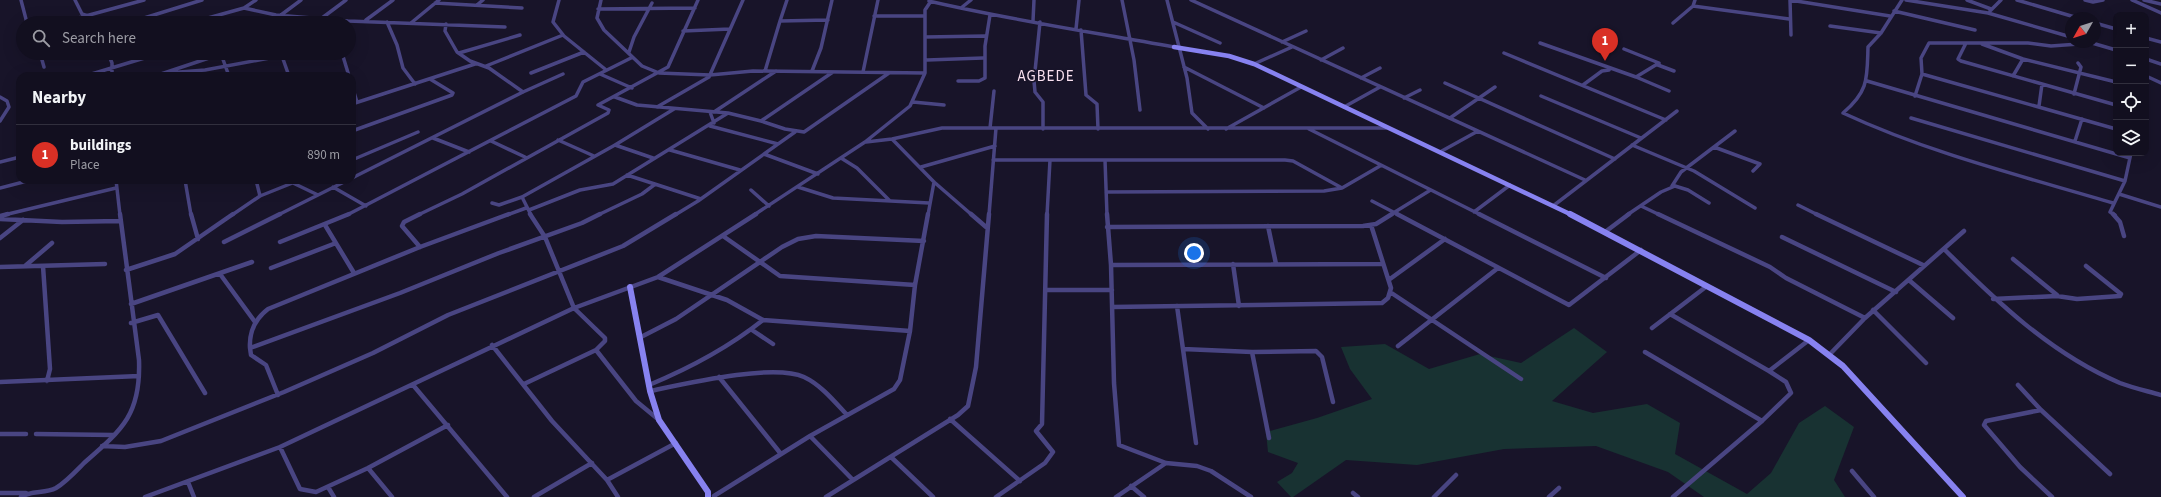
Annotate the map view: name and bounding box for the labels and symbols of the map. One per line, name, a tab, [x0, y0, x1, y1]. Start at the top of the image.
north arrow	[2065, 12, 2101, 48]
pin: 1	[1592, 28, 1618, 61]
district label: AGBEDE	[1017, 66, 1075, 87]
your location	[1184, 243, 1204, 263]

